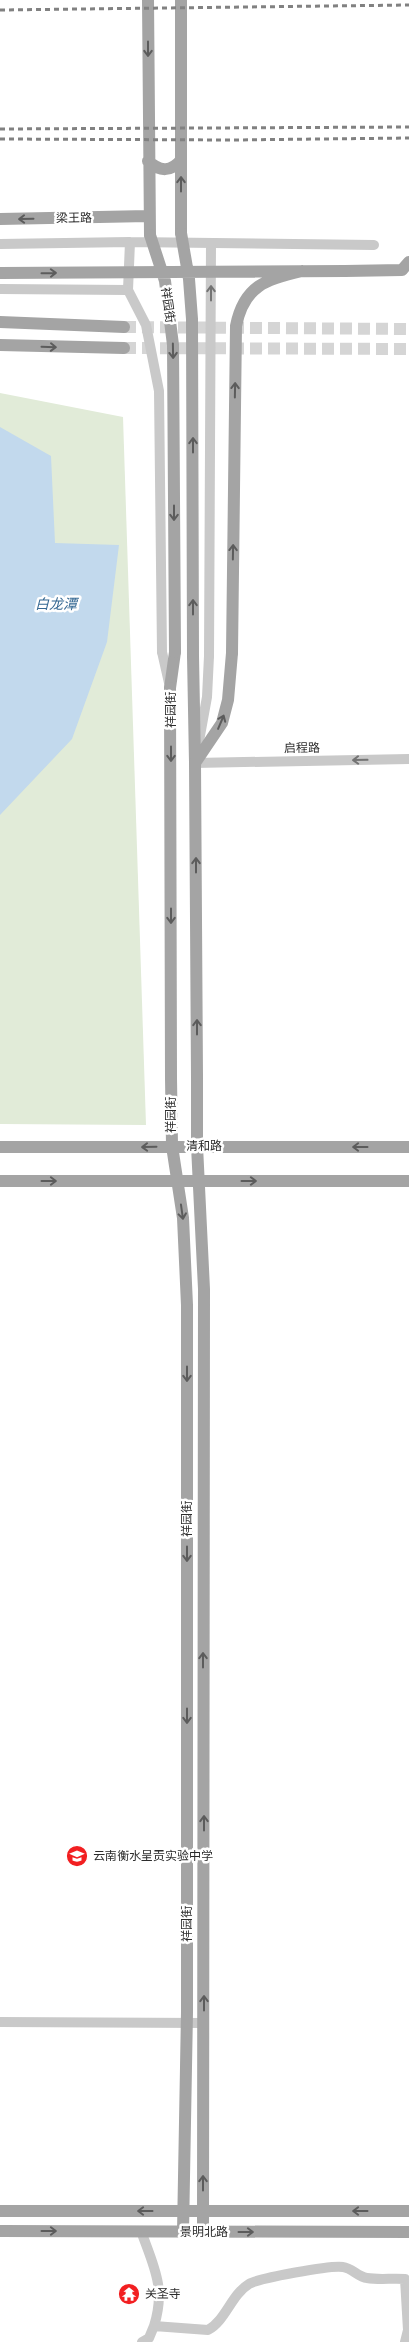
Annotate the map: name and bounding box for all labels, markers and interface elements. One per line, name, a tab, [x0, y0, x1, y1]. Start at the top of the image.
one-way arrow	[143, 40, 153, 56]
one-way arrow	[176, 176, 186, 192]
street label: 梁王路	[56, 211, 92, 225]
one-way arrow	[18, 214, 34, 224]
one-way arrow	[40, 268, 56, 278]
one-way arrow	[206, 285, 216, 301]
street label: 祥园街	[159, 286, 177, 324]
one-way arrow	[40, 342, 56, 352]
one-way arrow	[168, 342, 178, 358]
one-way arrow	[230, 382, 240, 398]
one-way arrow	[188, 437, 198, 453]
one-way arrow	[169, 504, 179, 521]
one-way arrow	[228, 544, 238, 560]
water label: 白龙潭	[35, 596, 80, 613]
one-way arrow	[188, 599, 198, 616]
street label: 祥园街	[164, 692, 178, 728]
one-way arrow	[217, 715, 227, 730]
street label: 启程路	[284, 741, 320, 755]
one-way arrow	[166, 746, 175, 762]
one-way arrow	[353, 755, 369, 765]
one-way arrow	[191, 857, 201, 874]
one-way arrow	[166, 908, 176, 924]
one-way arrow	[192, 1020, 202, 1036]
street label: 祥园街	[164, 1097, 178, 1133]
street label: 清和路	[186, 1139, 222, 1153]
one-way arrow	[141, 1142, 157, 1151]
one-way arrow	[353, 1142, 369, 1152]
one-way arrow	[40, 1176, 56, 1186]
one-way arrow	[240, 1176, 257, 1186]
one-way arrow	[178, 1203, 188, 1219]
one-way arrow	[182, 1366, 192, 1382]
street label: 祥园街	[180, 1501, 194, 1537]
one-way arrow	[182, 1546, 192, 1562]
one-way arrow	[198, 1653, 208, 1669]
one-way arrow	[182, 1708, 192, 1724]
one-way arrow	[199, 1815, 209, 1832]
school or university icon: 云南衡水呈贡实验中学	[65, 1844, 89, 1868]
place label: 云南衡水呈贡实验中学	[93, 1849, 213, 1863]
street label: 祥园街	[180, 1906, 194, 1942]
one-way arrow	[199, 1995, 209, 2012]
one-way arrow	[198, 2175, 208, 2192]
one-way arrow	[138, 2206, 154, 2216]
one-way arrow	[353, 2206, 369, 2216]
street label: 景明北路	[180, 2225, 228, 2239]
one-way arrow	[40, 2226, 56, 2236]
one-way arrow	[238, 2227, 254, 2237]
temple icon: 关圣寺	[117, 2282, 141, 2306]
place label: 关圣寺	[145, 2287, 181, 2301]

